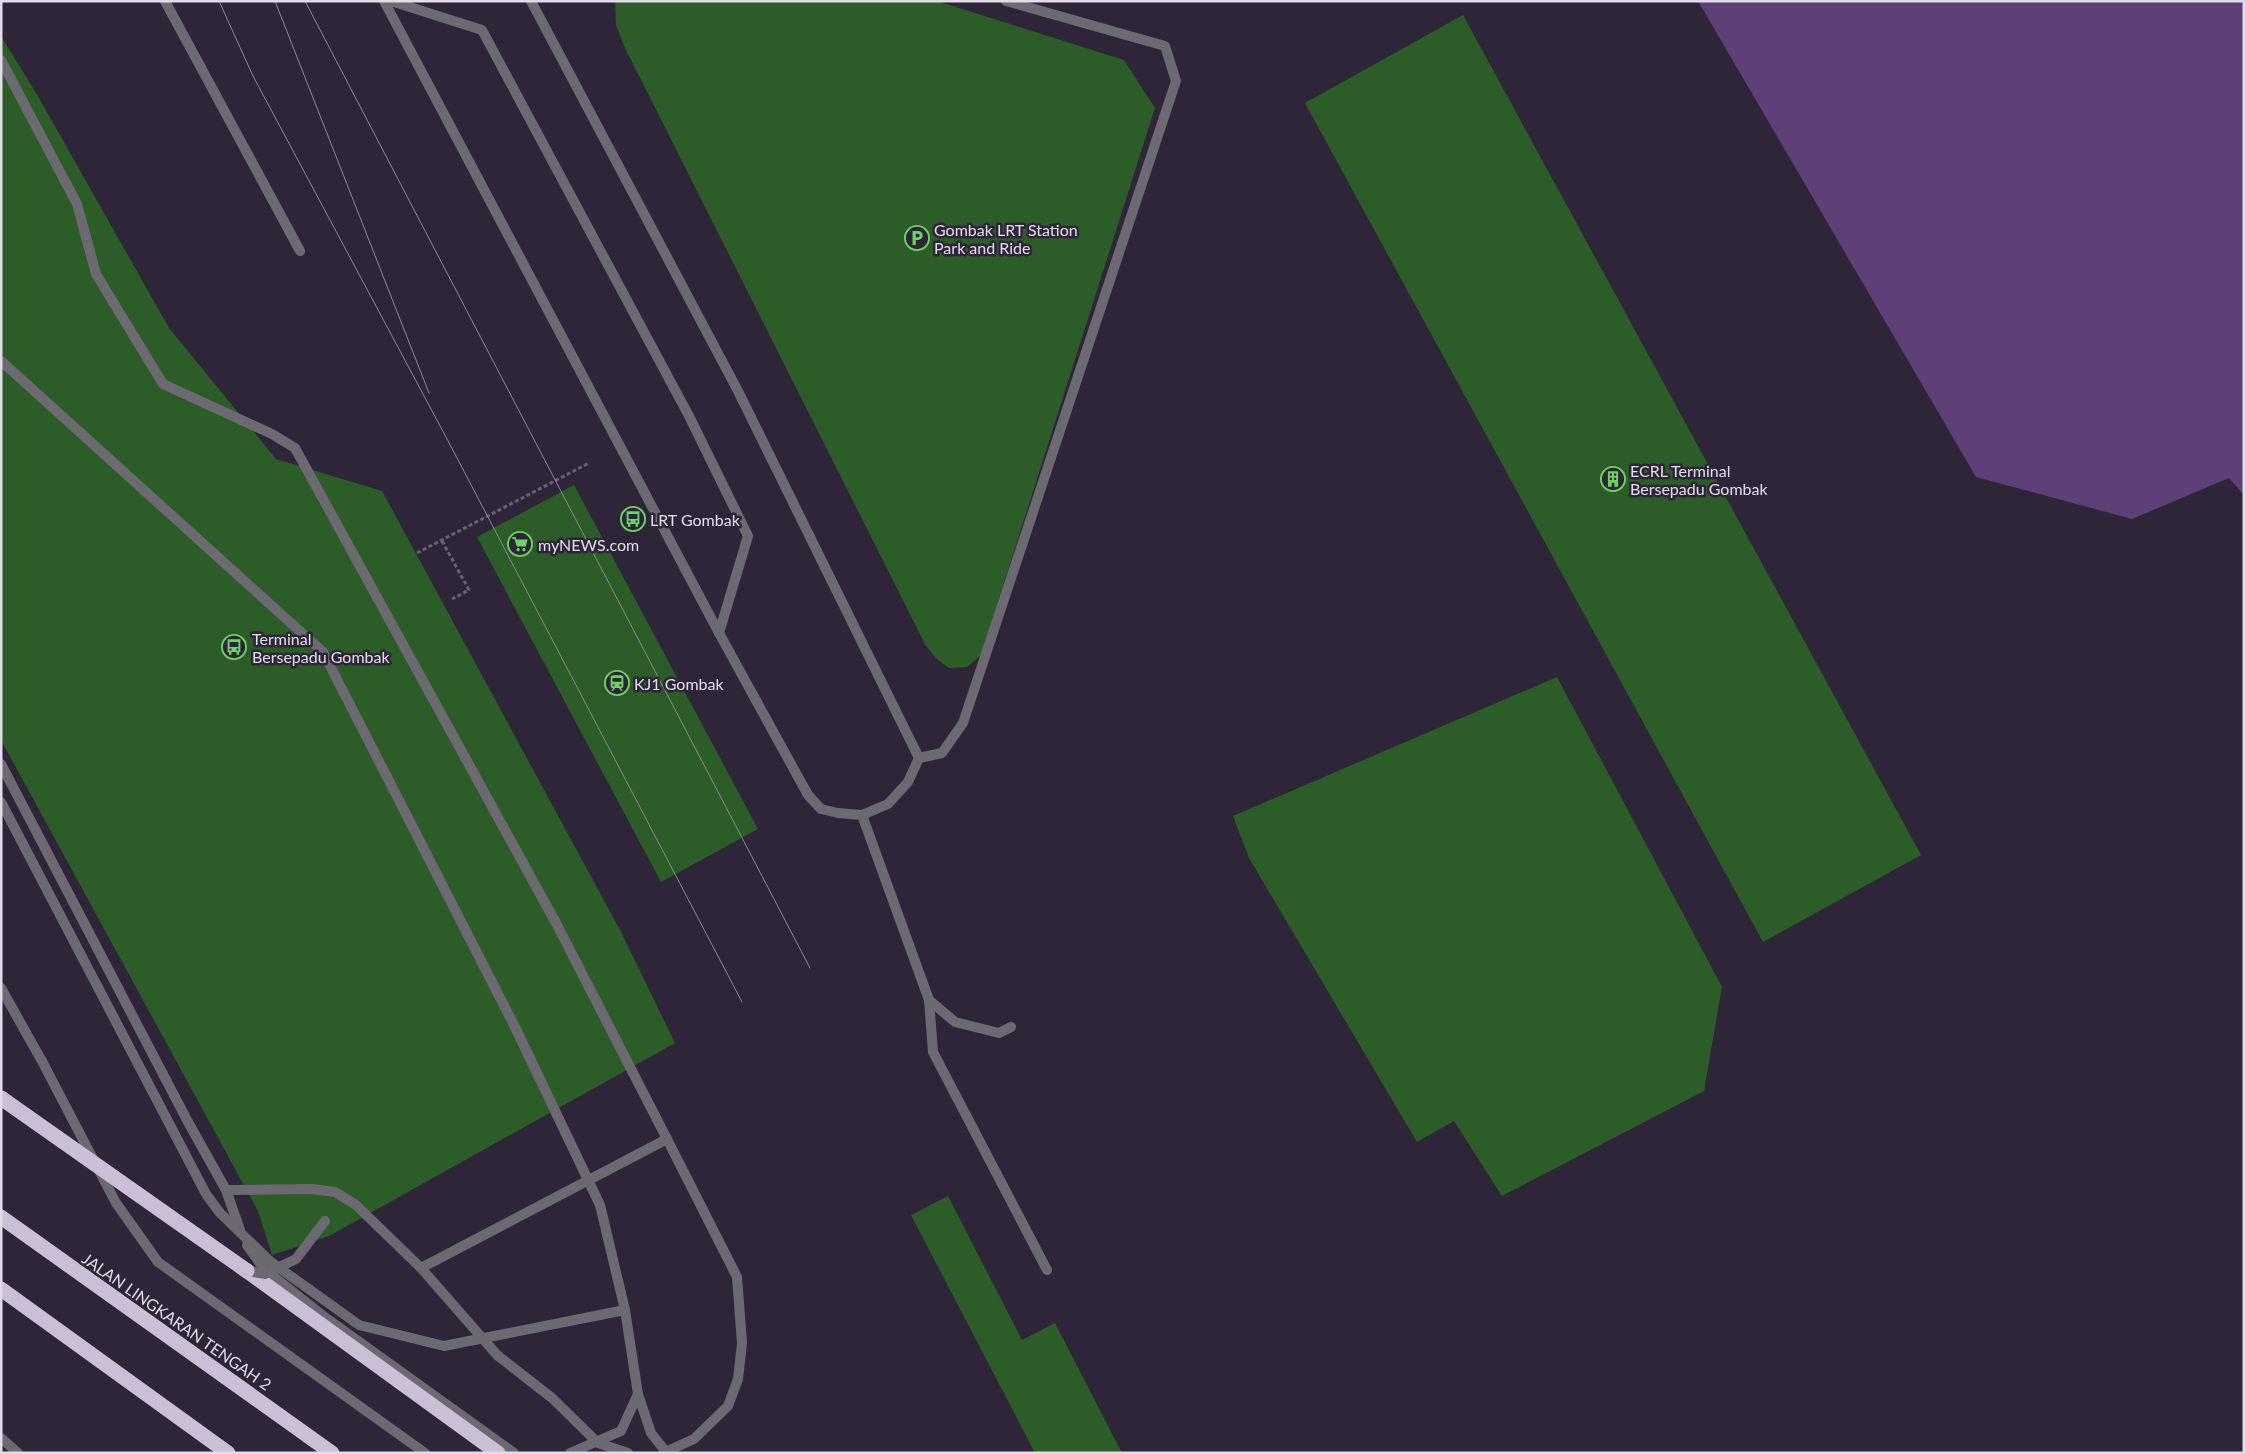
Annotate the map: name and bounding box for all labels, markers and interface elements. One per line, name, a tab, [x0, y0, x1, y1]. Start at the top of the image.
place label: Gombak LRT Station Park and Ride	[934, 220, 1078, 257]
parking icon: Gombak LRT Station Park and Ride	[904, 225, 930, 251]
place label: ECRL Terminal Bersepadu Gombak	[1630, 461, 1768, 498]
building icon: ECRL Terminal Bersepadu Gombak	[1600, 466, 1626, 492]
bus stop icon: LRT Gombak	[620, 506, 646, 532]
place label: LRT Gombak	[650, 510, 741, 529]
supermarket icon: myNEWS.com	[507, 531, 533, 557]
place label: myNEWS.com	[538, 535, 639, 554]
place label: Terminal Bersepadu Gombak	[252, 629, 390, 666]
bus stop icon: Terminal Bersepadu Gombak	[221, 634, 247, 660]
station icon: KJ1 Gombak	[604, 670, 630, 696]
place label: KJ1 Gombak	[634, 674, 724, 693]
street label: JALAN LINGKARAN TENGAH 2	[79, 1248, 275, 1394]

